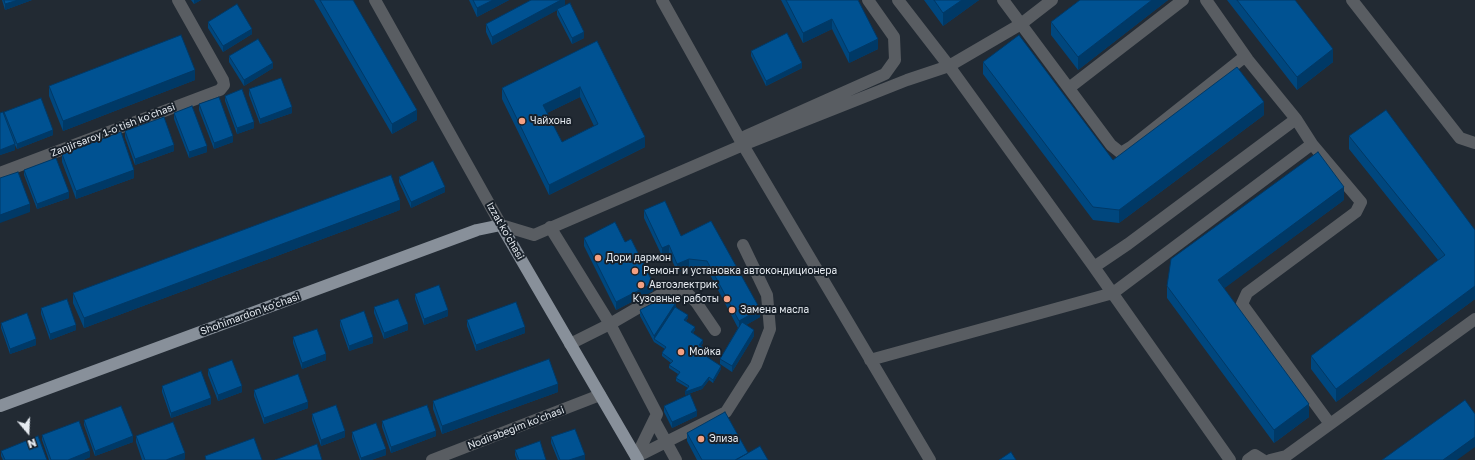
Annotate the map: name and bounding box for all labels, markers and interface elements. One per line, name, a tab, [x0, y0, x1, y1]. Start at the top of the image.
street label: Zanjirsaroy 1-o'tish ko'chasi	[49, 101, 177, 159]
place label: Чайхона	[530, 115, 571, 127]
marker: Чайхона	[517, 116, 527, 126]
street label: Izzat ko'chasi	[484, 200, 526, 262]
place label: Дори дармон	[606, 252, 671, 264]
marker: Дори дармон	[593, 253, 603, 263]
place label: Ремонт и установка автокондиционера	[643, 265, 837, 277]
marker: Ремонт и установка автокондиционера	[630, 266, 640, 276]
place label: Автоэлектрик	[649, 279, 718, 291]
marker: Автоэлектрик	[636, 280, 646, 290]
street label: Shohimardon ko'chasi	[199, 290, 301, 338]
place label: Кузовные работы	[633, 293, 719, 305]
marker: Кузовные работы	[722, 294, 732, 304]
place label: Замена масла	[740, 304, 809, 316]
marker: Замена масла	[727, 305, 737, 315]
place label: Мойка	[689, 346, 721, 358]
marker: Мойка	[676, 347, 686, 357]
street label: Nodirabegim ko'chasi	[466, 404, 566, 452]
north arrow	[8, 412, 48, 452]
place label: Элиза	[709, 433, 738, 445]
marker: Элиза	[696, 434, 706, 444]
text: N	[26, 436, 38, 451]

